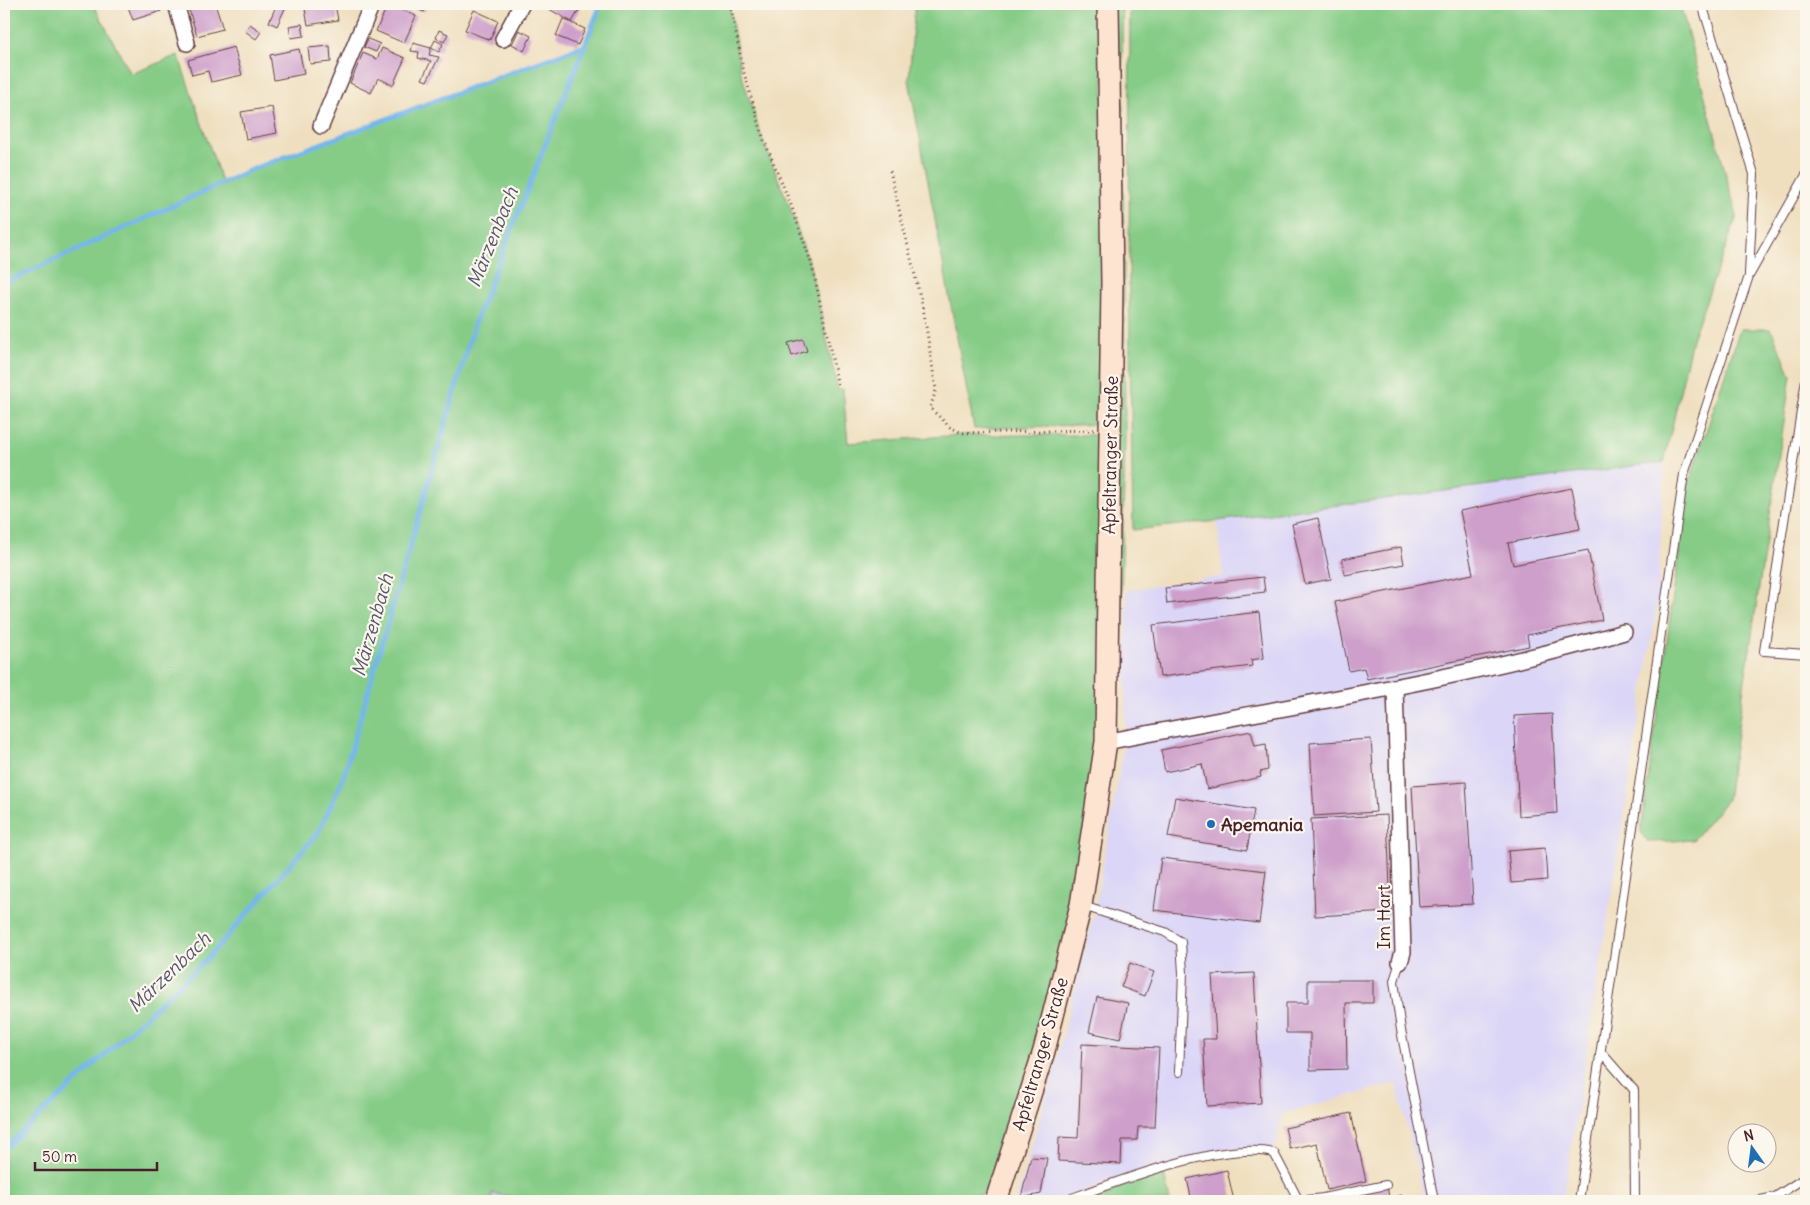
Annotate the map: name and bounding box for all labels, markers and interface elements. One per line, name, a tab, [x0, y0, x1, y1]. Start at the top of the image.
water label: Märzenbach	[461, 183, 523, 291]
street label: Apfeltranger Straße	[1097, 375, 1123, 535]
water label: Märzenbach	[346, 570, 398, 679]
place label: Apemania	[1221, 813, 1303, 836]
marker: Apemania	[1205, 818, 1217, 830]
street label: Im Hart	[1372, 885, 1395, 949]
water label: Märzenbach	[123, 926, 216, 1017]
street label: Apfeltranger Straße	[1007, 974, 1073, 1134]
north arrow	[1728, 1122, 1778, 1172]
text: N	[1742, 1125, 1756, 1145]
scale bar	[35, 1140, 158, 1172]
text: 50 m	[42, 1147, 77, 1166]

